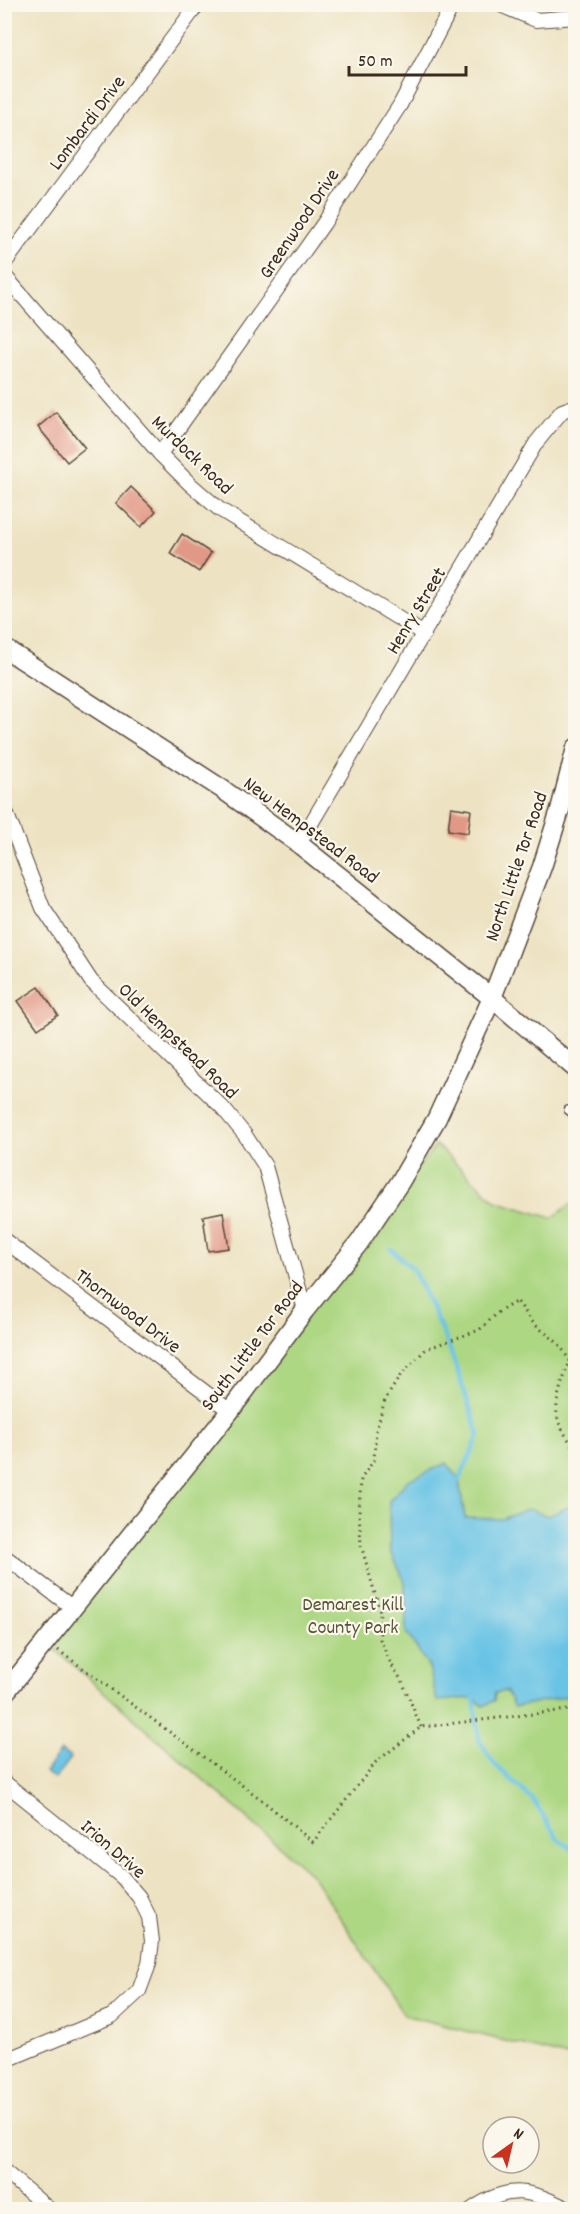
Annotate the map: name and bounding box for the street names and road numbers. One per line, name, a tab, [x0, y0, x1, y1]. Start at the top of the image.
street label: Lombardi Drive	[43, 70, 134, 177]
street label: Greenwood Drive	[253, 164, 348, 285]
street label: Murdock Road	[144, 410, 238, 502]
street label: Henry Street	[381, 563, 455, 660]
street label: New Hempstead Road	[236, 771, 384, 892]
street label: North Little Tor Road	[479, 788, 557, 946]
street label: Old Hempstead Road	[111, 977, 243, 1107]
street label: Thornwood Drive	[68, 1263, 186, 1362]
street label: South Little Tor Road	[195, 1276, 312, 1418]
street label: Irion Drive	[73, 1814, 151, 1887]

